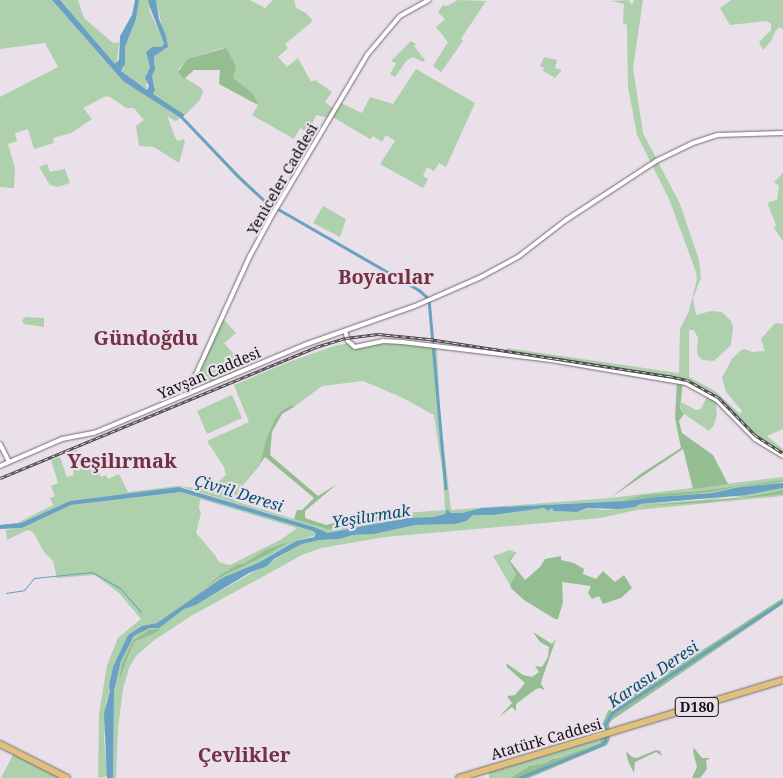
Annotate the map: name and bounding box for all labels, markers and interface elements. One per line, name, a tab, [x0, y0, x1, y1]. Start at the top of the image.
street label: Yeniceler Caddesi	[243, 120, 321, 238]
district label: Boyacılar	[338, 264, 434, 288]
district label: Gündoğdu	[94, 325, 198, 349]
street label: Yavşan Caddesi	[155, 343, 263, 403]
district label: Yeşilırmak	[67, 448, 177, 472]
water label: Çivril Deresi	[192, 470, 286, 516]
water label: Yeşilırmak	[330, 500, 412, 532]
water label: Karasu Deresi	[604, 637, 702, 711]
road number: D180	[674, 696, 720, 719]
street label: Atatürk Caddesi	[488, 715, 604, 763]
district label: Çevlikler	[198, 742, 290, 766]

